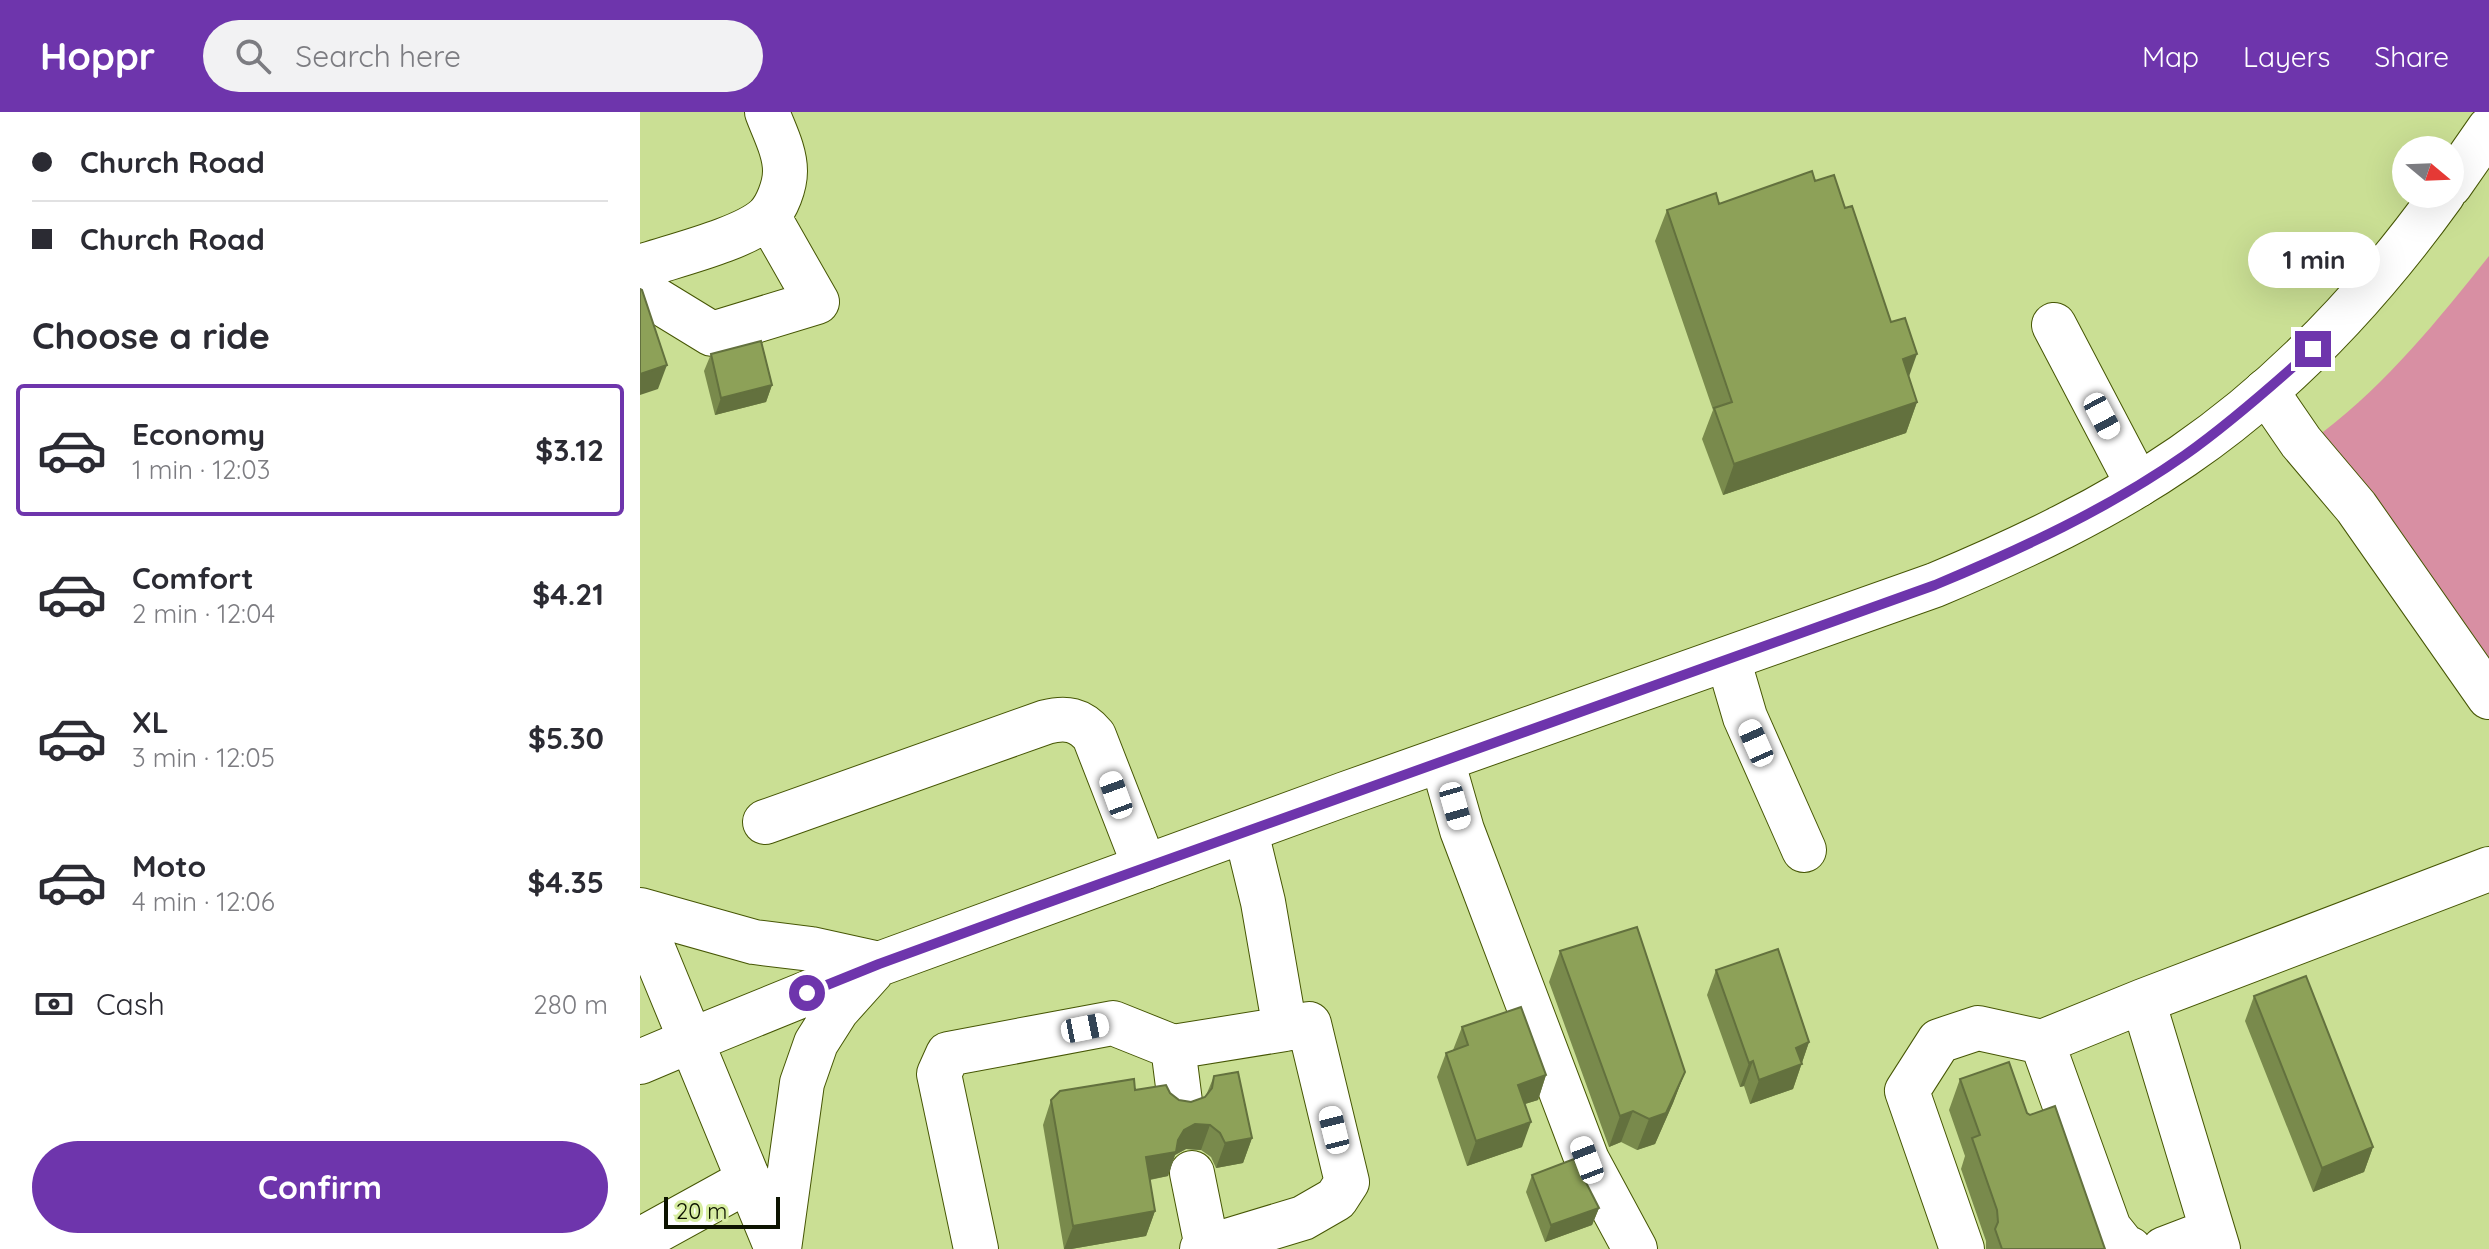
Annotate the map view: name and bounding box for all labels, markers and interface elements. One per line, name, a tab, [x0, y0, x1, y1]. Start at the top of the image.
search box	[203, 20, 763, 92]
text: Hoppr	[40, 32, 155, 80]
icon: search	[231, 34, 275, 78]
text: Search here	[295, 37, 461, 75]
text: Map	[2142, 39, 2199, 74]
text: Layers	[2243, 39, 2330, 74]
text: Share	[2374, 39, 2449, 74]
north arrow	[2392, 136, 2464, 208]
map controls	[2392, 136, 2464, 208]
text: Church Road	[80, 143, 265, 181]
text: Church Road	[80, 220, 265, 258]
callout: 1 min	[2247, 233, 2379, 289]
text: 1 min	[2283, 243, 2346, 276]
text: Choose a ride	[32, 313, 270, 358]
route end	[2295, 331, 2331, 367]
car	[2080, 389, 2124, 443]
icon: car	[36, 414, 108, 486]
text: Economy	[132, 415, 265, 453]
text: $3.12	[535, 431, 604, 469]
text: 1 min · 12:03	[132, 453, 270, 486]
icon: car	[36, 558, 108, 630]
text: Comfort	[132, 559, 253, 597]
text: $4.21	[532, 575, 604, 613]
text: 2 min · 12:04	[132, 597, 275, 630]
icon: car	[36, 702, 108, 774]
text: XL	[132, 703, 169, 741]
car	[1735, 716, 1777, 770]
text: $5.30	[528, 719, 604, 757]
text: 3 min · 12:05	[132, 741, 275, 774]
car	[1097, 768, 1135, 822]
car	[1437, 780, 1473, 832]
icon: car	[36, 846, 108, 918]
text: Moto	[132, 847, 206, 885]
text: $4.35	[528, 863, 604, 901]
text: 4 min · 12:06	[132, 885, 275, 918]
route start	[789, 975, 825, 1011]
icon: cash	[32, 982, 76, 1026]
text: Cash	[96, 985, 165, 1023]
text: 280 m	[533, 988, 608, 1021]
car	[1059, 1012, 1111, 1044]
car	[1317, 1104, 1351, 1156]
car	[1567, 1133, 1607, 1187]
button: Confirm	[32, 1141, 608, 1233]
scale bar	[664, 1193, 780, 1229]
text: 20 m	[676, 1197, 727, 1225]

